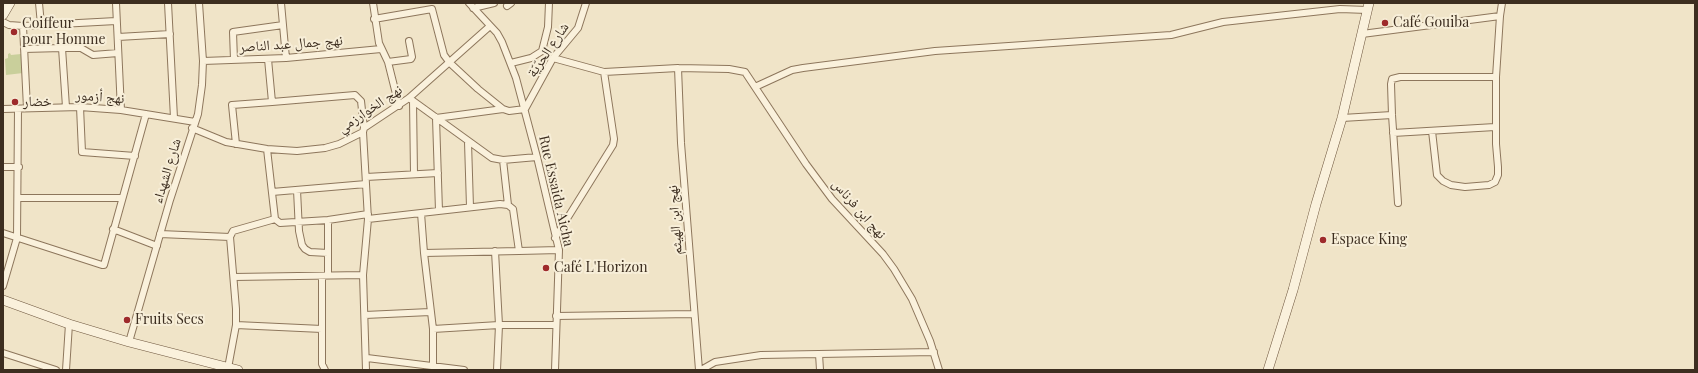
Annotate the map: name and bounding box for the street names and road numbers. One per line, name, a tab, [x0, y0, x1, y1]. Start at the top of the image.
street label: شارع الحرّيّة	[524, 19, 572, 81]
street label: نهج جمال عبد الناصر	[239, 32, 343, 56]
street label: نهج الخوارزمي	[334, 81, 406, 137]
street label: نهج أزمور	[75, 87, 125, 107]
street label: Rue Essaida Aicha	[535, 134, 577, 248]
street label: شارع الشهداء	[149, 136, 185, 206]
street label: نهج ابن فرناس	[828, 176, 890, 242]
street label: نهج ابن الهيثم	[664, 185, 686, 255]

